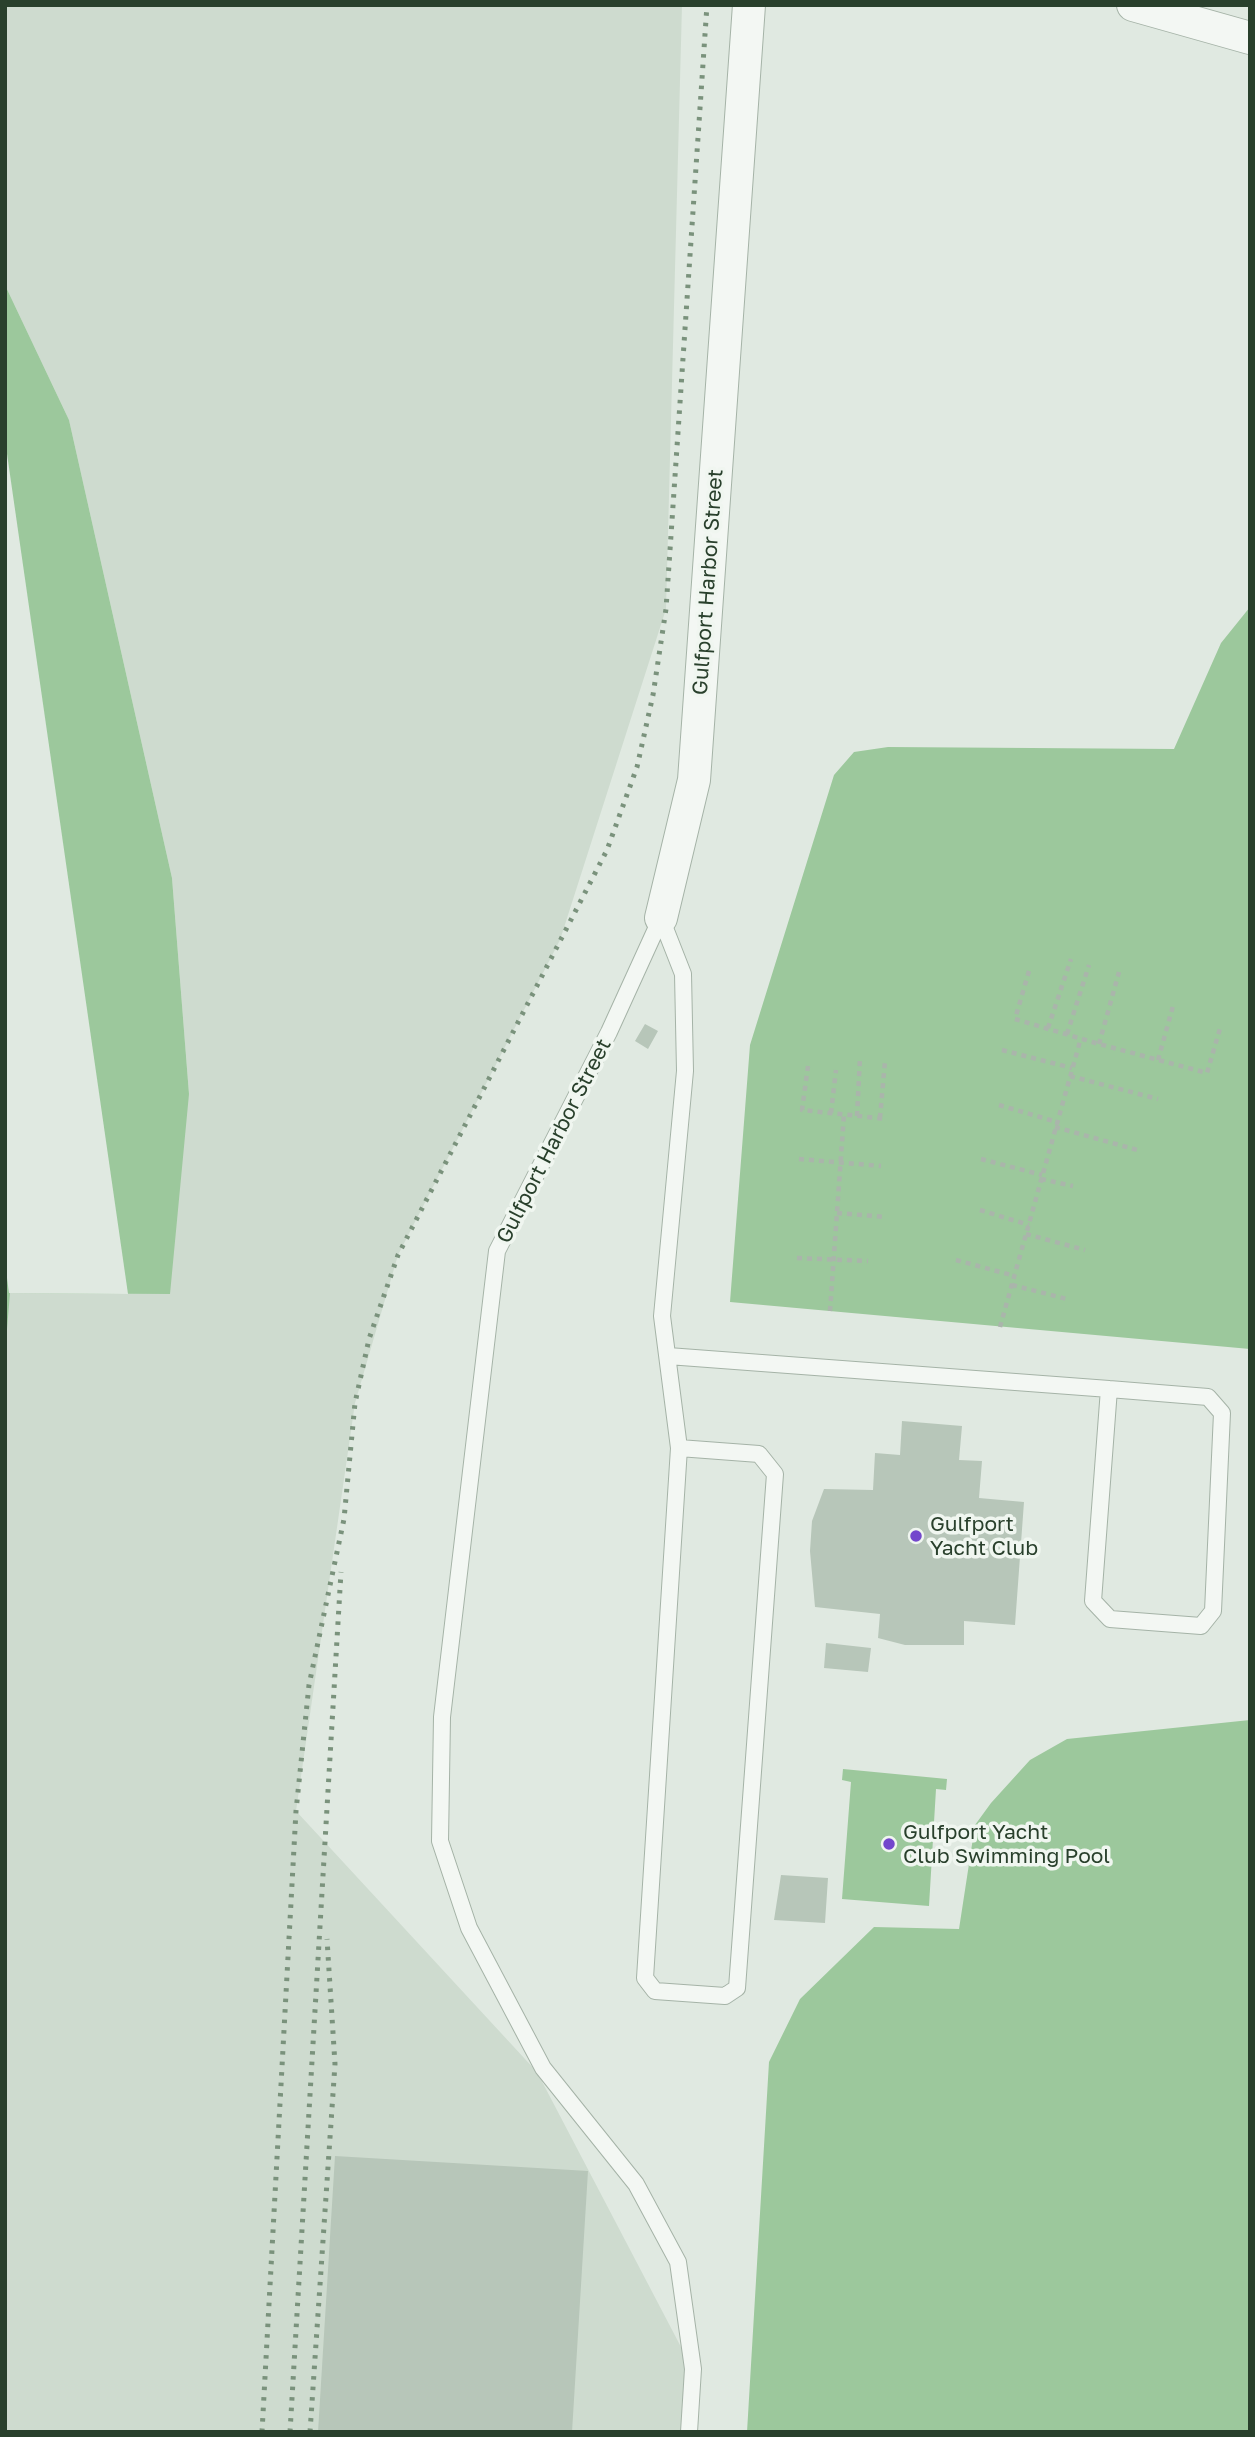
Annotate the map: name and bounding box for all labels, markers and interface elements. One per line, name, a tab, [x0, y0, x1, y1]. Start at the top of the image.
street label: Gulfport Harbor Street	[688, 468, 728, 696]
street label: Gulfport Harbor Street	[491, 1034, 617, 1248]
place label: Gulfport Yacht Club	[930, 1511, 1038, 1561]
marker: Gulfport Yacht Club	[908, 1528, 924, 1544]
place label: Gulfport Yacht Club Swimming Pool	[903, 1819, 1110, 1869]
marker: Gulfport Yacht Club Swimming Pool	[881, 1836, 897, 1852]

